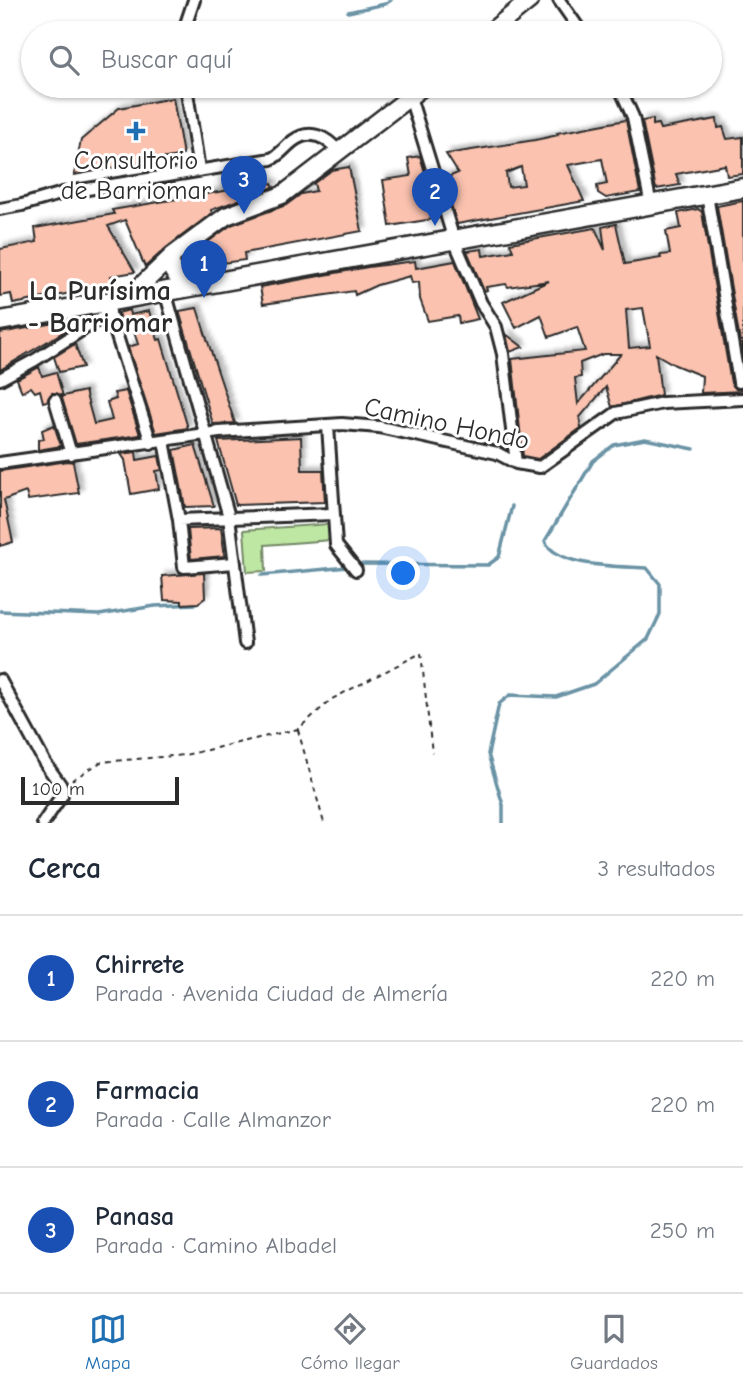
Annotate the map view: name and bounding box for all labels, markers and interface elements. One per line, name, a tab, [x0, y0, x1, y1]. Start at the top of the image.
search box	[21, 21, 722, 98]
icon: search	[45, 41, 83, 79]
text: Buscar aquí	[101, 45, 232, 75]
marker: Consultorio de Barriomar	[126, 121, 146, 141]
place label: Consultorio de Barriomar	[61, 146, 212, 206]
pin: 3	[221, 156, 267, 214]
pin: 2	[412, 168, 458, 226]
pin: 1	[181, 240, 227, 298]
district label: La Purísima - Barriomar	[28, 275, 173, 339]
street label: Camino Hondo	[361, 392, 532, 456]
your location	[386, 556, 420, 590]
scale bar	[21, 774, 178, 806]
text: 100 m	[32, 778, 85, 800]
text: Cerca	[28, 851, 101, 886]
text: 3 resultados	[598, 855, 715, 882]
text: Chirrete	[95, 950, 184, 980]
text: 1	[46, 965, 56, 992]
text: 220 m	[650, 965, 715, 992]
text: Parada · Avenida Ciudad de Almería	[95, 980, 448, 1007]
text: Farmacia	[95, 1076, 199, 1106]
text: 2	[45, 1091, 57, 1118]
text: 220 m	[650, 1091, 715, 1118]
text: Parada · Calle Almanzor	[95, 1106, 331, 1133]
text: Panasa	[95, 1202, 174, 1232]
text: 3	[45, 1217, 57, 1244]
text: 250 m	[650, 1217, 715, 1244]
text: Parada · Camino Albadel	[95, 1232, 337, 1259]
tab: Mapa	[85, 1310, 131, 1374]
tab: Cómo llegar	[301, 1310, 400, 1374]
tab: Guardados	[570, 1310, 658, 1374]

